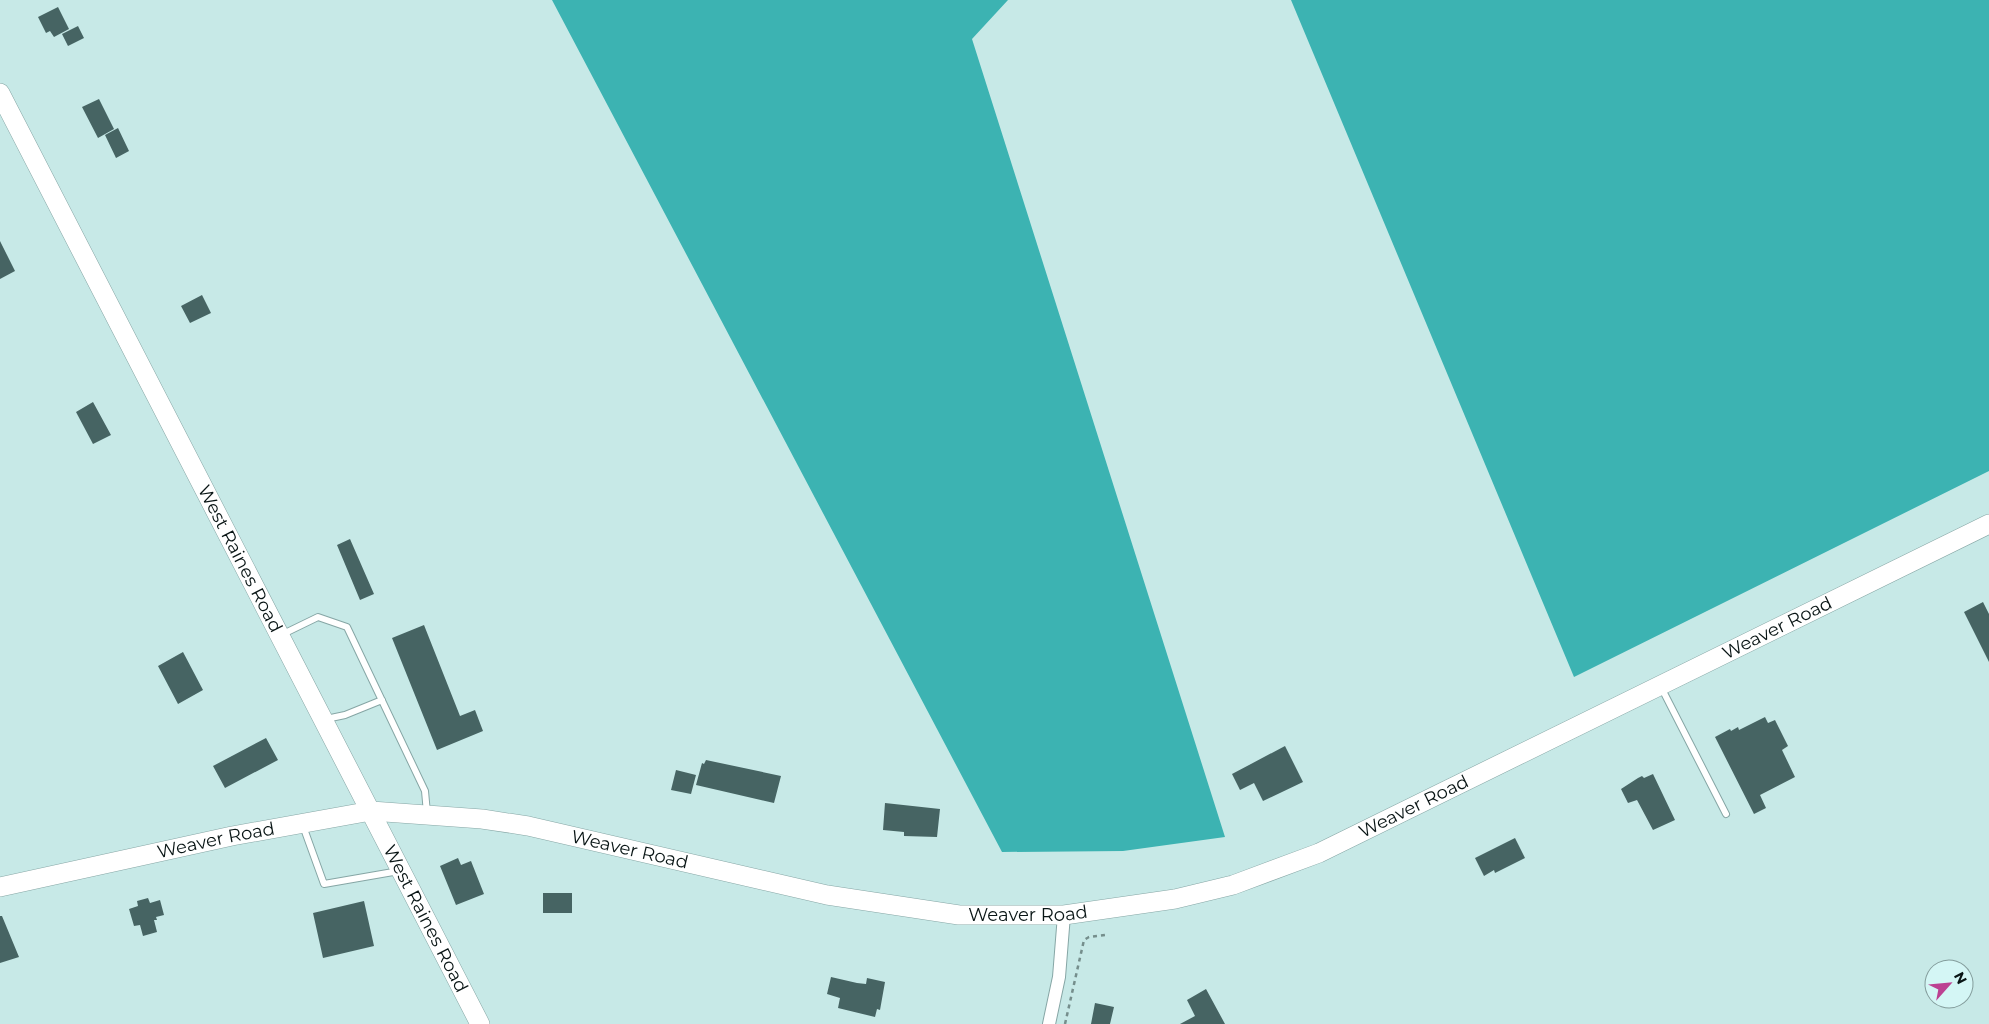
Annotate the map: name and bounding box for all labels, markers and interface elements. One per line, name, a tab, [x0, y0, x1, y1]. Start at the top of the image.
street label: West Raines Road	[193, 481, 287, 636]
street label: Weaver Road	[1719, 592, 1836, 664]
street label: Weaver Road	[1355, 770, 1472, 843]
street label: Weaver Road	[155, 818, 276, 863]
street label: Weaver Road	[569, 825, 690, 874]
street label: West Raines Road	[379, 841, 473, 996]
street label: Weaver Road	[968, 901, 1089, 926]
north arrow	[1924, 959, 1974, 1009]
text: N	[1950, 969, 1971, 987]

